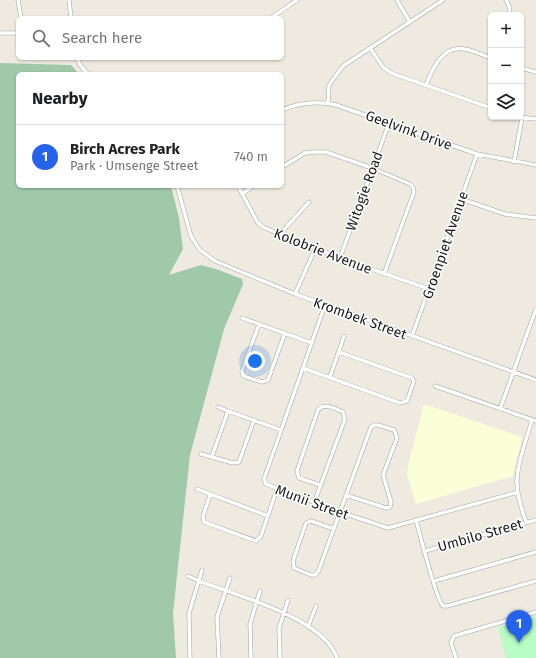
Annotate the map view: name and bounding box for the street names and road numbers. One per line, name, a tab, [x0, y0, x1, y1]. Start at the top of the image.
street label: Geelvink Drive	[363, 107, 454, 154]
street label: Witogie Road	[342, 149, 387, 233]
street label: Groenpiet Avenue	[419, 189, 472, 301]
street label: Kolobrie Avenue	[271, 225, 374, 278]
street label: Krombek Street	[311, 294, 410, 344]
street label: Munii Street	[273, 481, 352, 524]
street label: Umbilo Street	[436, 515, 525, 556]

